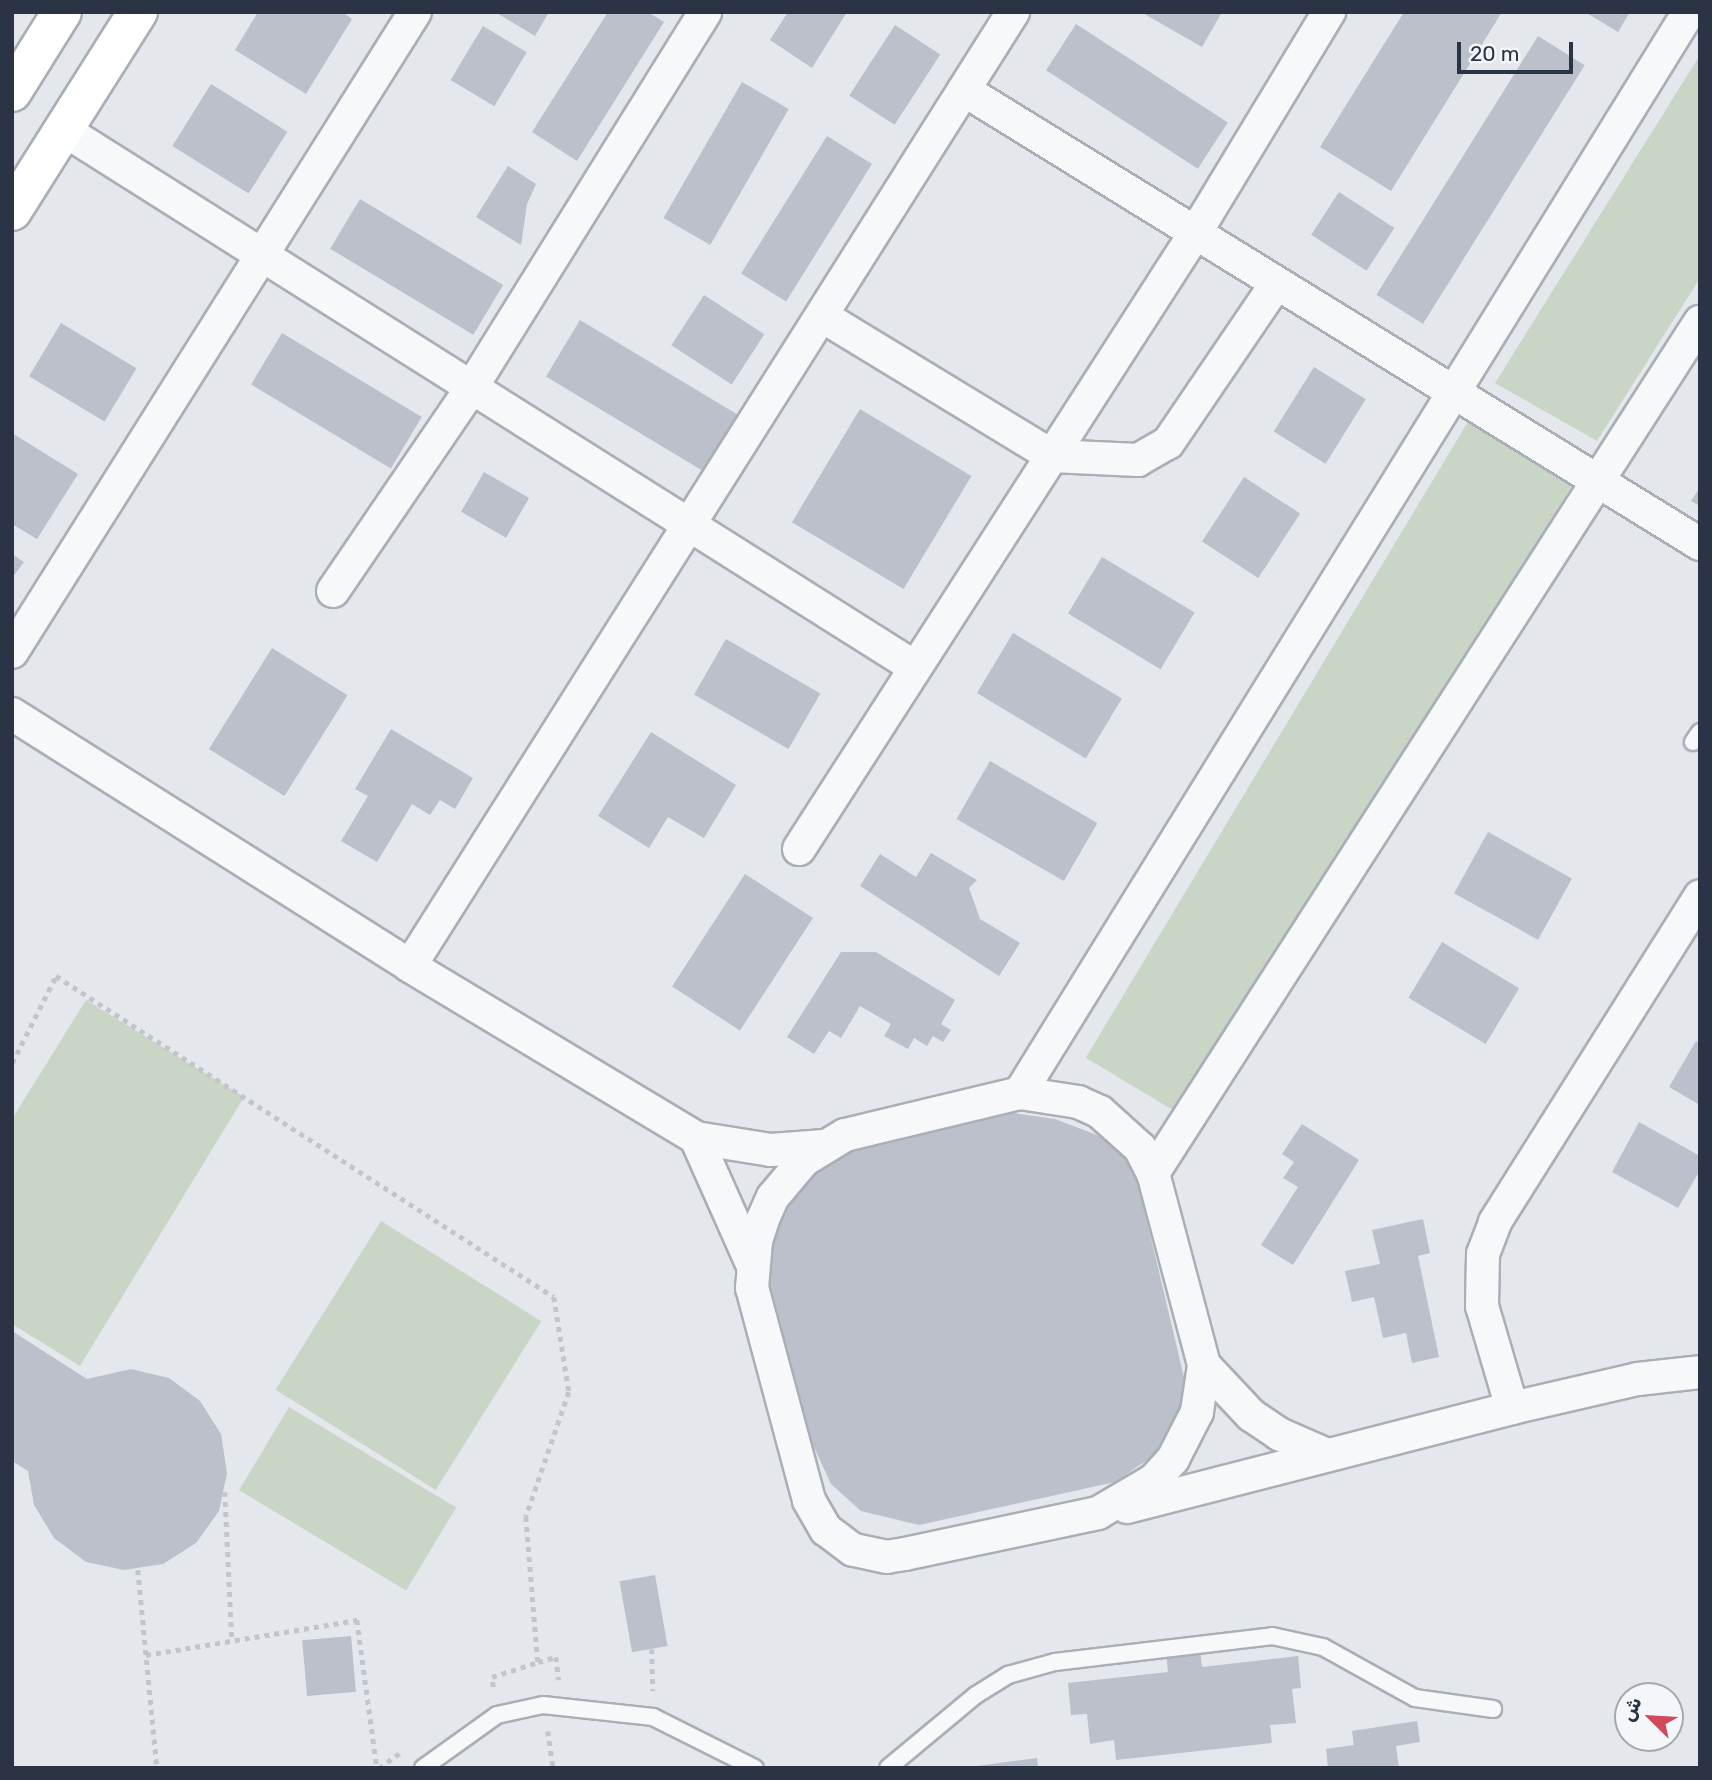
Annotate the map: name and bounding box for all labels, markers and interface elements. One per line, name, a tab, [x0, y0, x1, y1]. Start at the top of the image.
scale bar	[1460, 28, 1576, 72]
text: 20 m	[1470, 41, 1519, 66]
north arrow	[1614, 1682, 1684, 1752]
text: ش	[1616, 1693, 1647, 1725]

